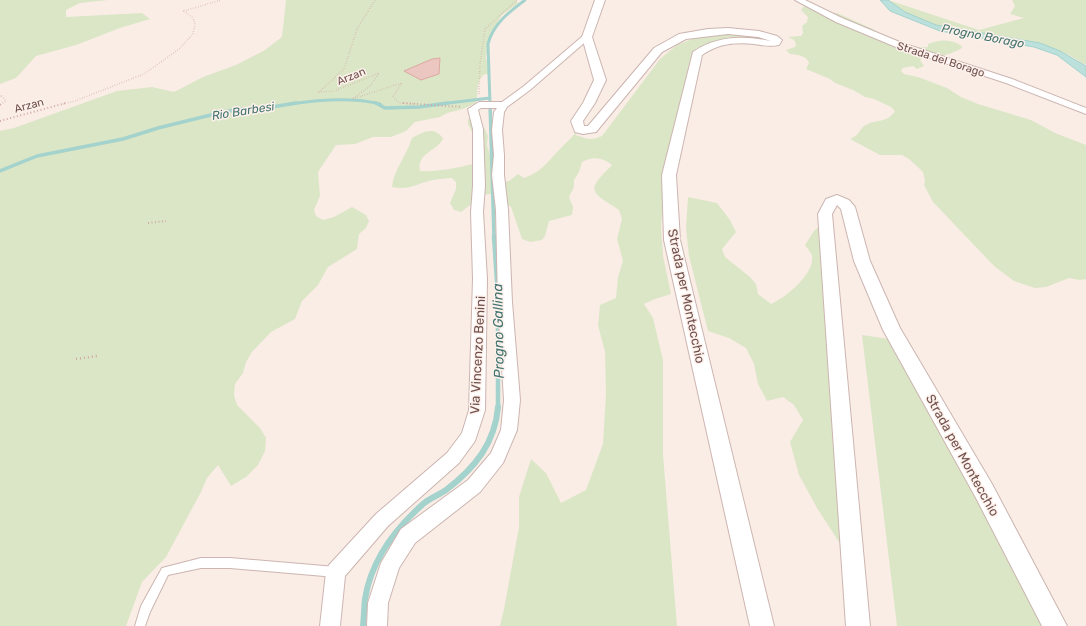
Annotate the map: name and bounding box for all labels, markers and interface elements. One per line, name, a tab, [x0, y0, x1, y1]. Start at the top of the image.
water label: Progno Borago	[940, 21, 1026, 51]
street label: Strada del Borago	[895, 39, 986, 80]
street label: Arzan	[335, 65, 367, 88]
street label: Arzan	[13, 95, 45, 116]
water label: Rio Barbesi	[211, 99, 276, 123]
street label: Strada per Montecchio	[665, 228, 708, 365]
water label: Progno Gallina	[489, 283, 508, 379]
street label: Via Vincenzo Benini	[467, 295, 488, 415]
street label: Strada per Montecchio	[923, 392, 1002, 519]

